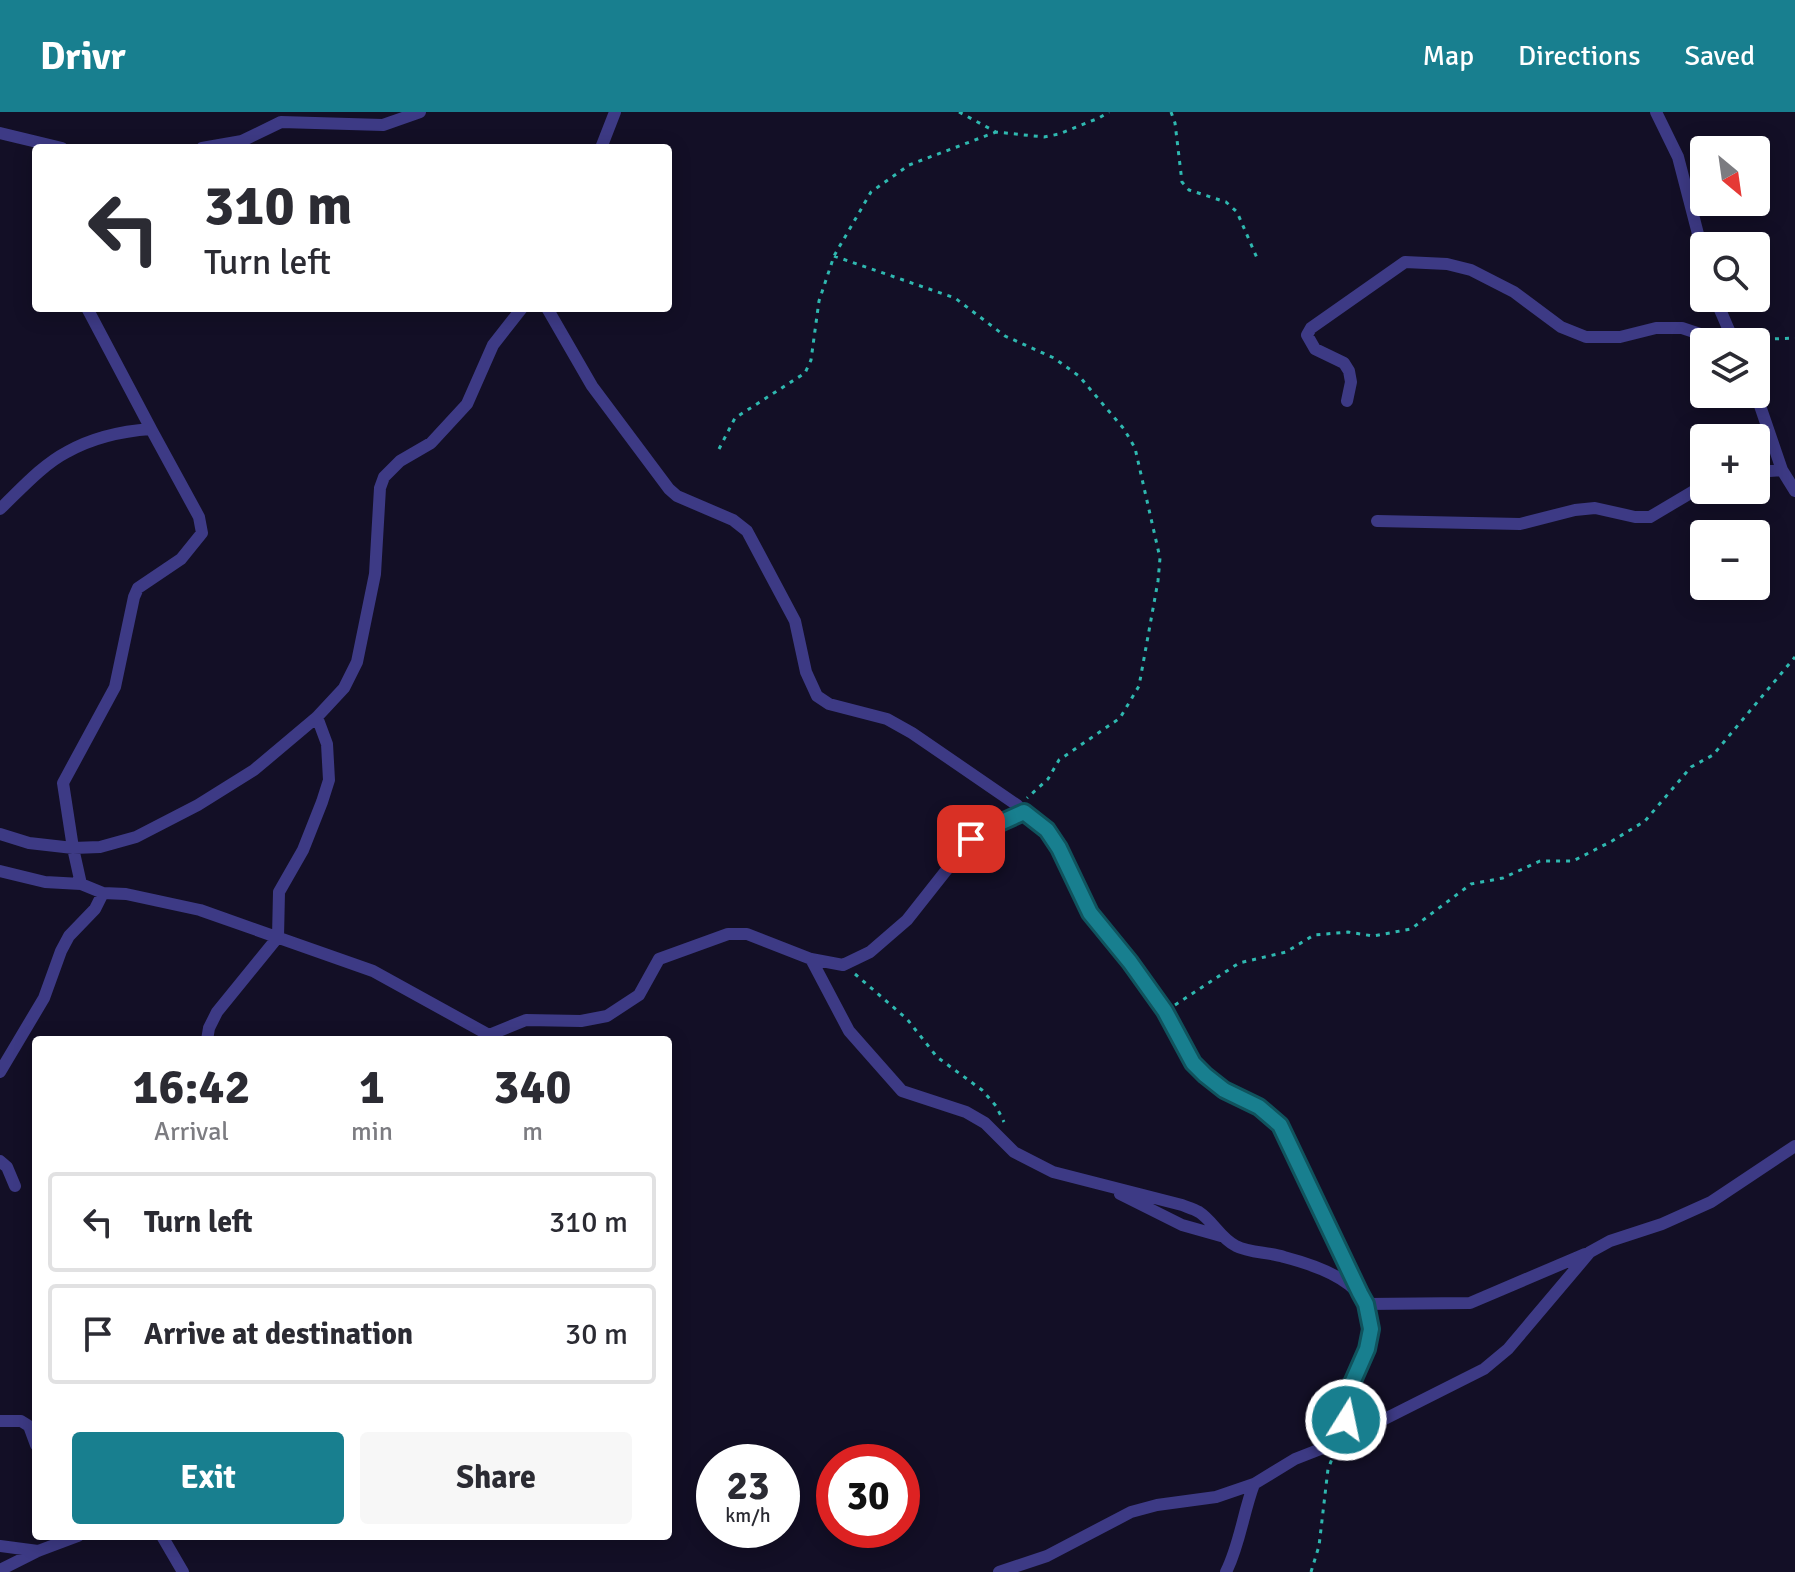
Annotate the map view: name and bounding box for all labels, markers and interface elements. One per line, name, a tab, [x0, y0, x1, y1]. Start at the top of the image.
text: Drivr	[40, 33, 126, 80]
text: Map	[1422, 39, 1474, 73]
text: Directions	[1518, 39, 1640, 73]
text: Saved	[1684, 39, 1755, 73]
north arrow	[1690, 136, 1770, 216]
map controls	[1690, 136, 1770, 600]
text: 310 m	[204, 171, 352, 240]
icon: left	[72, 176, 176, 280]
button: search	[1690, 232, 1770, 312]
text: Turn left	[204, 240, 331, 285]
button: layers	[1690, 328, 1770, 408]
button: +	[1690, 424, 1770, 504]
button: −	[1690, 520, 1770, 600]
pin	[937, 805, 1005, 873]
icon: arrive	[949, 817, 993, 861]
text: 16:42	[133, 1058, 250, 1117]
text: 1	[359, 1058, 385, 1117]
text: 340	[494, 1058, 571, 1117]
text: Arrival	[154, 1116, 229, 1148]
text: min	[351, 1116, 393, 1148]
text: m	[522, 1116, 543, 1148]
icon: left	[76, 1200, 120, 1244]
text: Turn left	[144, 1204, 253, 1241]
text: 310 m	[549, 1204, 628, 1241]
icon: arrive	[76, 1312, 120, 1356]
text: Arrive at destination	[144, 1316, 413, 1353]
text: 30 m	[565, 1316, 628, 1353]
position arrow	[1304, 1378, 1388, 1462]
button: Exit	[72, 1432, 344, 1524]
button: Share	[360, 1432, 632, 1524]
speed limit sign: 30	[816, 1444, 920, 1548]
text: 23	[726, 1461, 770, 1511]
text: km/h	[725, 1503, 771, 1528]

